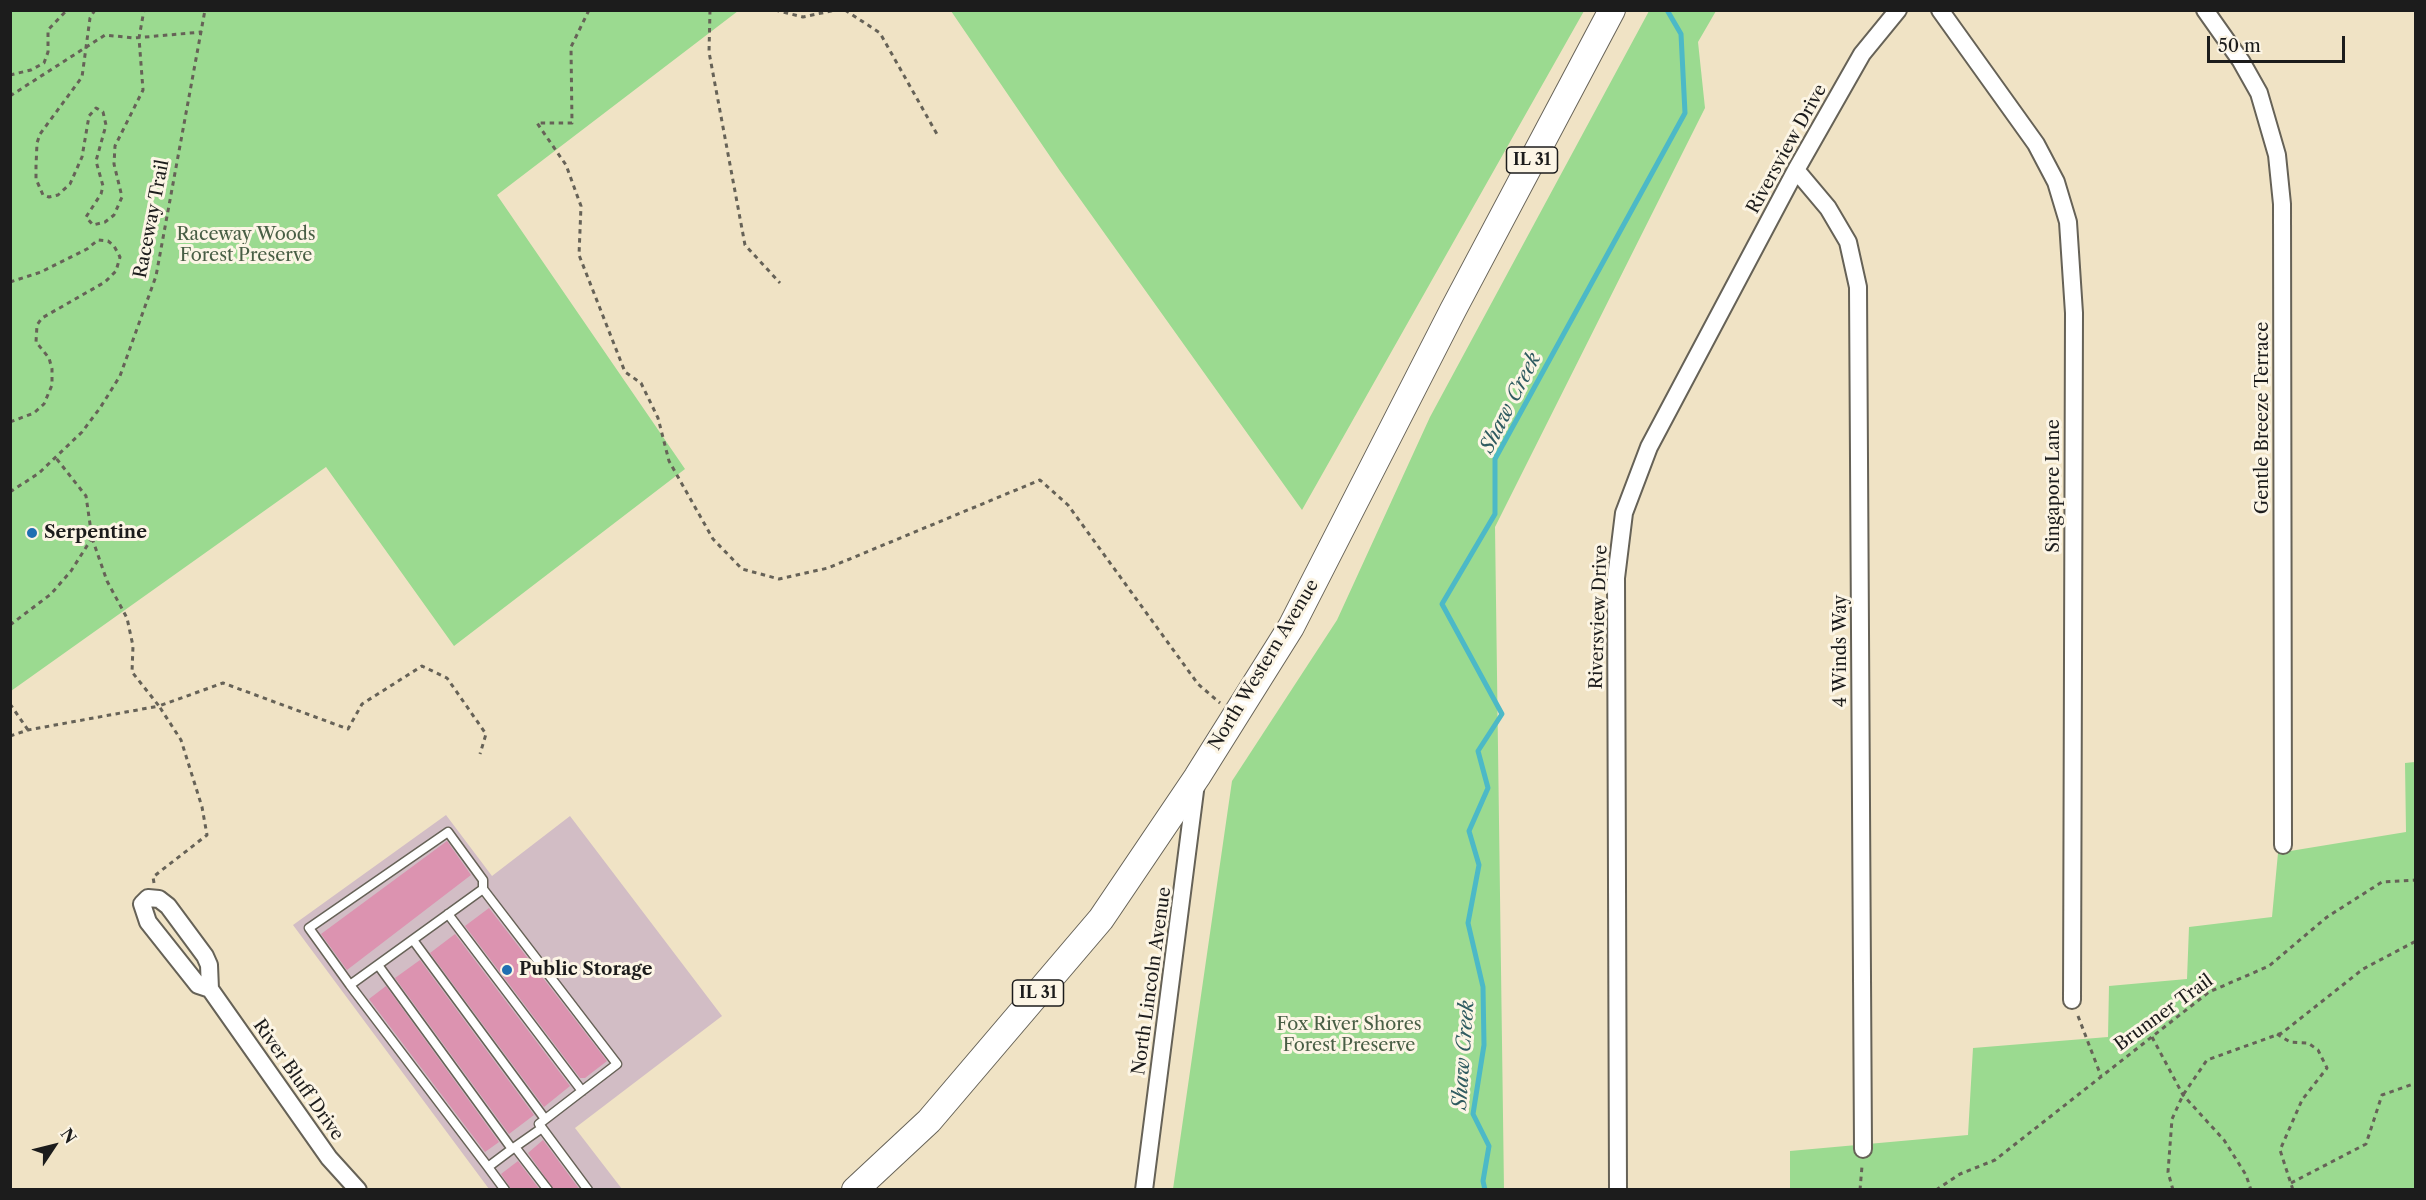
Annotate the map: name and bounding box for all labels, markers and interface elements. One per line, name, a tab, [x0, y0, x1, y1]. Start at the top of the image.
scale bar	[2210, 24, 2348, 62]
text: 50 m	[2218, 35, 2261, 57]
street label: Riversview Drive	[1743, 81, 1831, 217]
road number: IL 31	[1506, 147, 1558, 173]
street label: Raceway Trail	[130, 158, 174, 280]
park label: Raceway Woods Forest Preserve	[176, 224, 316, 266]
street label: Gentle Breeze Terrace	[2252, 322, 2274, 514]
water label: Shaw Creek	[1476, 349, 1546, 457]
street label: Singapore Lane	[2043, 419, 2065, 553]
place label: Serpentine	[44, 522, 147, 544]
marker: Serpentine	[25, 526, 39, 540]
street label: Riversview Drive	[1586, 544, 1612, 690]
street label: North Western Avenue	[1204, 576, 1324, 754]
street label: 4 Winds Way	[1830, 595, 1852, 707]
street label: North Lincoln Avenue	[1128, 885, 1176, 1077]
place label: Public Storage	[519, 959, 652, 981]
marker: Public Storage	[500, 963, 514, 977]
street label: Brunner Trail	[2111, 970, 2217, 1056]
road number: IL 31	[1012, 980, 1064, 1006]
water label: Shaw Creek	[1448, 1000, 1480, 1110]
park label: Fox River Shores Forest Preserve	[1276, 1014, 1422, 1056]
street label: River Bluff Drive	[248, 1015, 348, 1145]
north arrow	[24, 1116, 84, 1176]
text: N	[57, 1124, 81, 1147]

